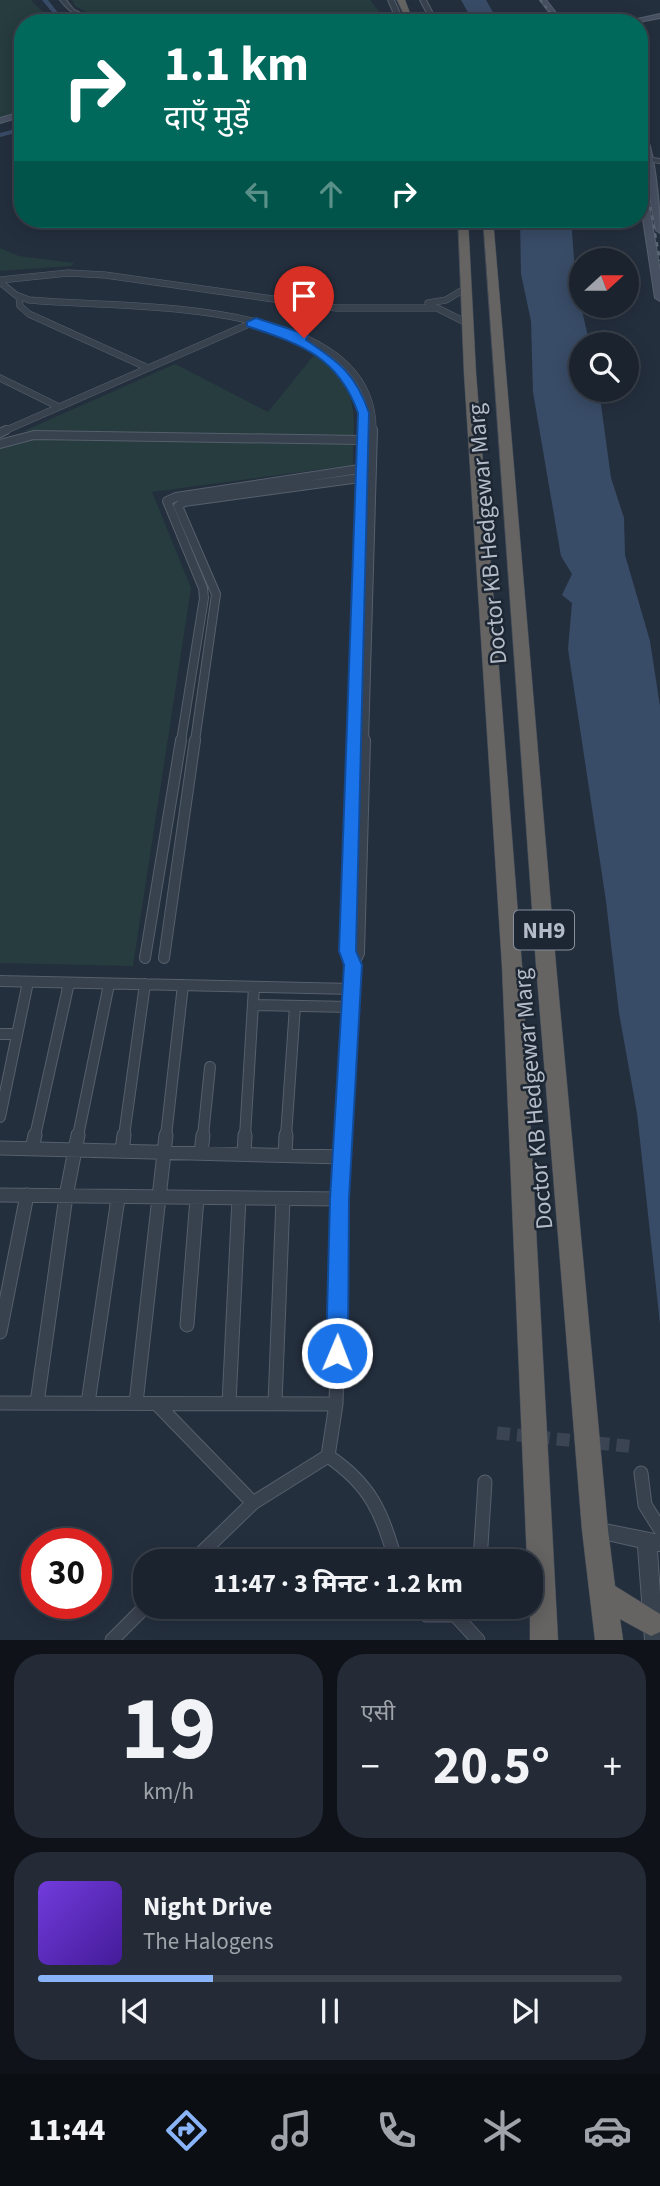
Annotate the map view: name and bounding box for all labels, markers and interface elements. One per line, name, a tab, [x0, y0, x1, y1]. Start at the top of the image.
text: 1.1 km	[164, 30, 309, 100]
icon: right	[49, 42, 140, 133]
text: दाएँ मुड़ें	[164, 95, 250, 141]
icon: left	[239, 175, 277, 213]
icon: ahead	[312, 175, 350, 213]
icon: right	[385, 175, 423, 213]
north arrow	[569, 248, 639, 318]
map controls	[569, 248, 639, 402]
pin	[274, 266, 334, 338]
icon: arrive	[285, 277, 323, 315]
button: search	[569, 332, 639, 402]
street label: Doctor KB Hedgewar Marg	[459, 402, 516, 666]
road number: NH9	[514, 911, 574, 950]
street label: Doctor KB Hedgewar Marg	[505, 967, 562, 1231]
position arrow	[300, 1316, 374, 1390]
speed limit sign: 30	[21, 1528, 112, 1619]
text: 11:47 · 3 मिनट · 1.2 km	[213, 1565, 463, 1602]
text: 19	[120, 1665, 217, 1794]
text: एसी	[361, 1696, 395, 1729]
text: 20.5°	[433, 1730, 550, 1804]
text: −	[361, 1740, 380, 1794]
text: +	[603, 1740, 622, 1794]
text: km/h	[143, 1775, 194, 1808]
text: Night Drive	[143, 1888, 272, 1925]
text: The Halogens	[143, 1925, 274, 1958]
icon: previous	[116, 1992, 154, 2030]
icon: pause	[311, 1992, 349, 2030]
icon: next	[506, 1992, 544, 2030]
icon: directions	[162, 2106, 211, 2155]
icon: music	[267, 2106, 316, 2155]
icon: phone	[372, 2106, 421, 2155]
icon: climate	[478, 2106, 527, 2155]
icon: car	[583, 2106, 632, 2155]
text: 11:44	[28, 2107, 105, 2153]

